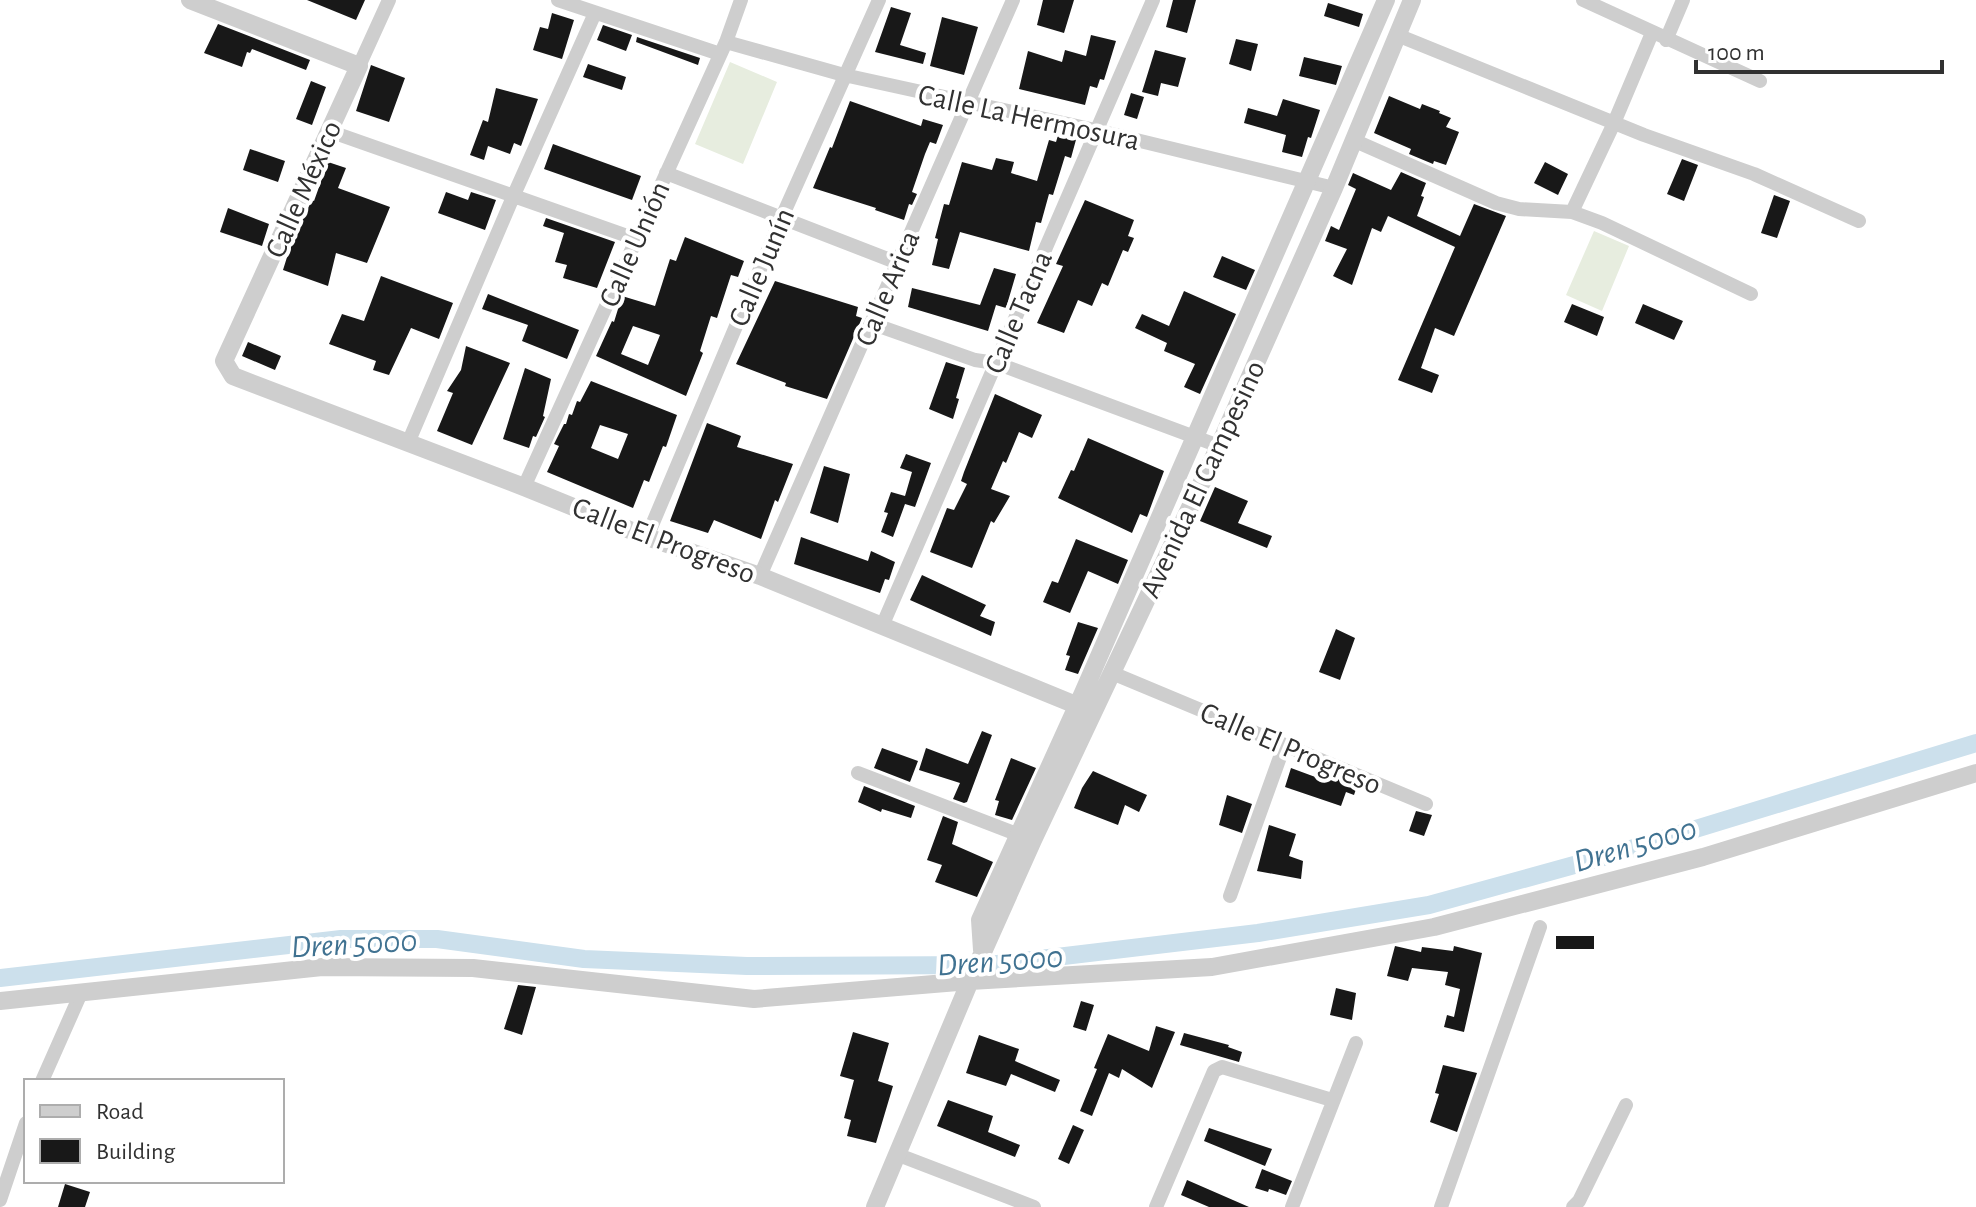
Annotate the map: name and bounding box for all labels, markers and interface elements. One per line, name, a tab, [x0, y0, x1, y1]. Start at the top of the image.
scale bar	[1696, 24, 1942, 74]
text: 100 m	[1708, 41, 1765, 65]
street label: Calle La Hermosura	[915, 80, 1142, 156]
street label: Calle México	[260, 116, 347, 262]
street label: Calle Unión	[594, 177, 676, 312]
street label: Calle Junín	[724, 204, 800, 331]
street label: Calle Arica	[850, 226, 926, 350]
street label: Calle Tacna	[980, 247, 1058, 378]
street label: Avenida El Campesino	[1135, 356, 1271, 602]
street label: Calle El Progreso	[568, 492, 759, 590]
street label: Calle El Progreso	[1196, 697, 1385, 801]
water label: Dren 5000	[1570, 812, 1700, 878]
water label: Dren 5000	[290, 925, 418, 963]
water label: Dren 5000	[936, 941, 1064, 981]
legend	[24, 1079, 284, 1183]
text: Road	[96, 1100, 144, 1124]
text: Building	[96, 1140, 175, 1164]

